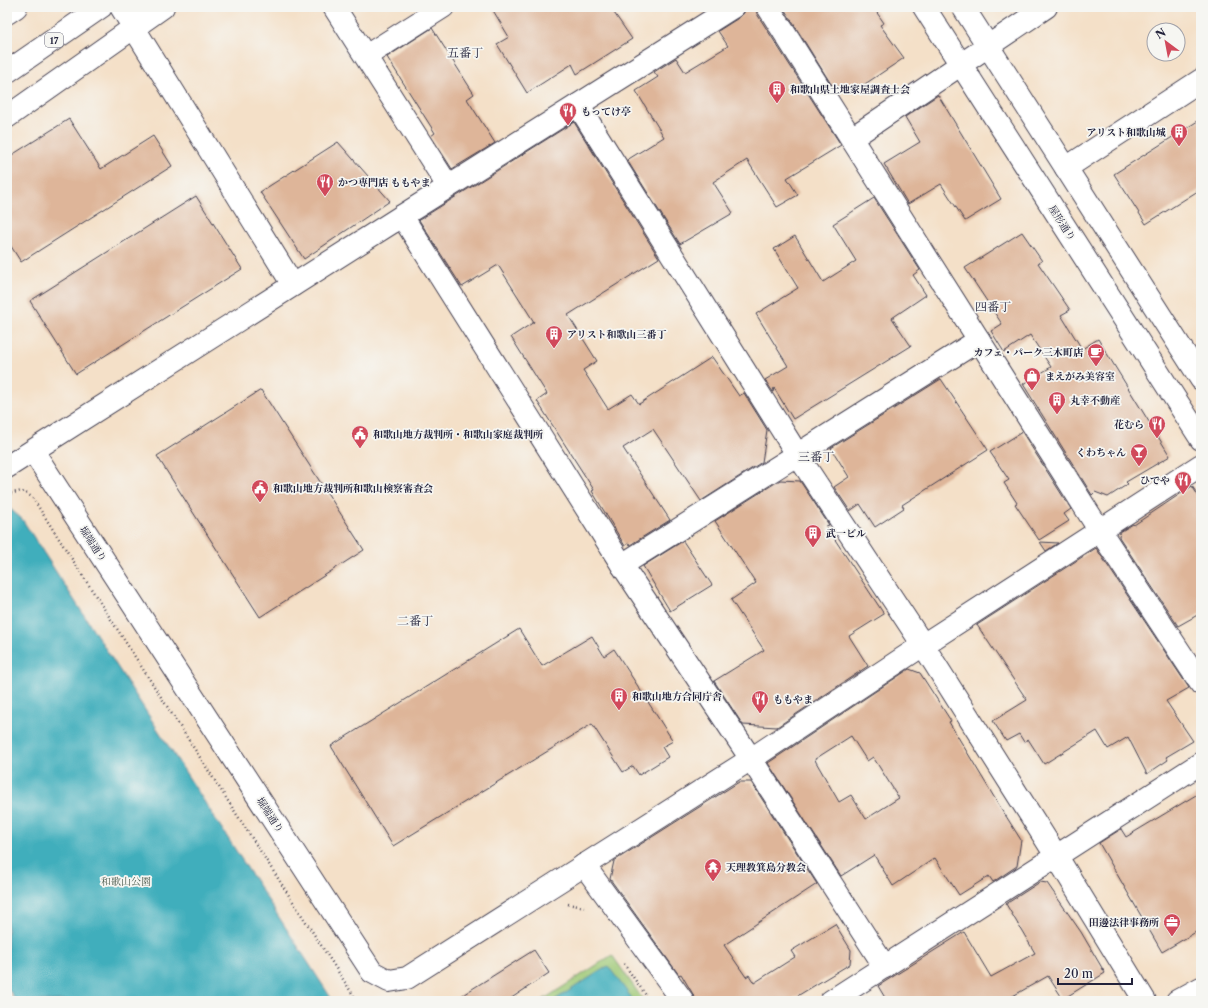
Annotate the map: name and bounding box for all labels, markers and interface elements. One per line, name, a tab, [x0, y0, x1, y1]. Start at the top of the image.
north arrow	[1146, 22, 1186, 62]
text: N	[1153, 25, 1169, 42]
road number: 17	[45, 33, 63, 47]
district label: 五番丁	[447, 45, 483, 60]
building icon: 和歌山県土地家屋調査士会	[767, 79, 787, 104]
place label: 和歌山県土地家屋調査士会	[790, 83, 910, 96]
restaurant icon: もってけ亭	[558, 101, 578, 126]
place label: もってけ亭	[581, 105, 631, 118]
building icon: アリスト和歌山城	[1169, 122, 1189, 147]
place label: アリスト和歌山城	[1087, 126, 1166, 139]
restaurant icon: かつ専門店 ももやま	[315, 172, 335, 197]
place label: かつ専門店 ももやま	[338, 176, 431, 189]
street label: 屋形通り	[1046, 203, 1078, 243]
district label: 四番丁	[975, 299, 1011, 314]
building icon: アリスト和歌山三番丁	[544, 324, 564, 349]
place label: アリスト和歌山三番丁	[567, 328, 666, 341]
cafe icon: カフェ・パーク三木町店	[1086, 342, 1106, 367]
place label: カフェ・パーク三木町店	[974, 346, 1084, 359]
shop icon: まえがみ美容室	[1022, 366, 1042, 391]
place label: まえがみ美容室	[1045, 370, 1115, 383]
building icon: 丸幸不動産	[1047, 390, 1067, 415]
place label: 丸幸不動産	[1070, 394, 1121, 407]
restaurant icon: 花むら	[1147, 414, 1167, 439]
place label: 花むら	[1114, 418, 1144, 431]
public building icon: 和歌山地方裁判所・和歌山家庭裁判所	[350, 424, 370, 449]
place label: 和歌山地方裁判所・和歌山家庭裁判所	[373, 428, 543, 441]
bar icon: くわちゃん	[1129, 442, 1149, 467]
place label: くわちゃん	[1076, 446, 1126, 459]
district label: 三番丁	[798, 449, 834, 464]
restaurant icon: ひでや	[1173, 470, 1193, 495]
place label: ひでや	[1140, 474, 1170, 487]
public building icon: 和歌山地方裁判所和歌山検察審査会	[250, 478, 270, 503]
place label: 和歌山地方裁判所和歌山検察審査会	[273, 482, 433, 495]
building icon: 武一ビル	[803, 523, 823, 548]
street label: 堀端通り	[77, 524, 109, 564]
place label: 武一ビル	[826, 527, 866, 540]
district label: 二番丁	[397, 613, 433, 628]
building icon: 和歌山地方合同庁舎	[609, 686, 629, 711]
restaurant icon: ももやま	[750, 689, 770, 714]
place label: 和歌山地方合同庁舎	[632, 690, 722, 703]
place label: ももやま	[773, 693, 813, 706]
street label: 堀端通り	[254, 795, 286, 835]
temple icon: 天理教箕島分教会	[703, 857, 723, 882]
place label: 天理教箕島分教会	[726, 861, 806, 874]
park label: 和歌山公園	[101, 875, 151, 888]
office icon: 田邊法律事務所	[1162, 912, 1182, 937]
place label: 田邊法律事務所	[1089, 916, 1159, 929]
scale bar	[1058, 960, 1132, 986]
text: 20 m	[1064, 966, 1093, 981]

